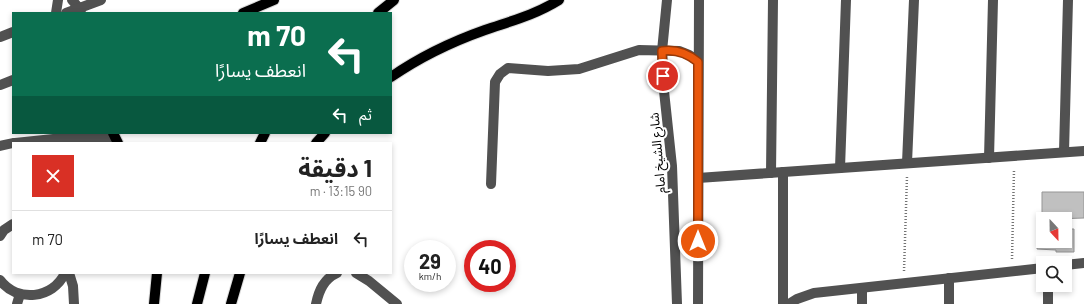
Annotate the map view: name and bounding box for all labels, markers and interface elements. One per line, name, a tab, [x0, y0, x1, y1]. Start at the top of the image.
text: 70 m	[247, 18, 306, 52]
icon: left	[320, 28, 372, 80]
text: انعطف يسارًا	[215, 59, 306, 81]
pin	[646, 59, 680, 93]
icon: arrive	[652, 65, 674, 87]
icon: left	[329, 104, 351, 126]
text: ثم	[359, 105, 372, 123]
street label: شارع الشيخ امام	[645, 112, 672, 194]
text: 1 دقيقة	[298, 153, 372, 182]
button: close	[32, 155, 74, 197]
text: 90 m · 13:15	[310, 183, 372, 199]
north arrow	[1036, 212, 1072, 248]
map controls	[1036, 212, 1072, 292]
position arrow	[677, 220, 719, 262]
icon: left	[350, 228, 372, 250]
text: انعطف يسارًا	[254, 229, 338, 247]
text: 70 m	[32, 230, 63, 248]
speed limit sign: 40	[464, 240, 516, 292]
text: 29	[419, 249, 441, 273]
button: search	[1036, 256, 1072, 292]
text: km/h	[419, 270, 441, 282]

